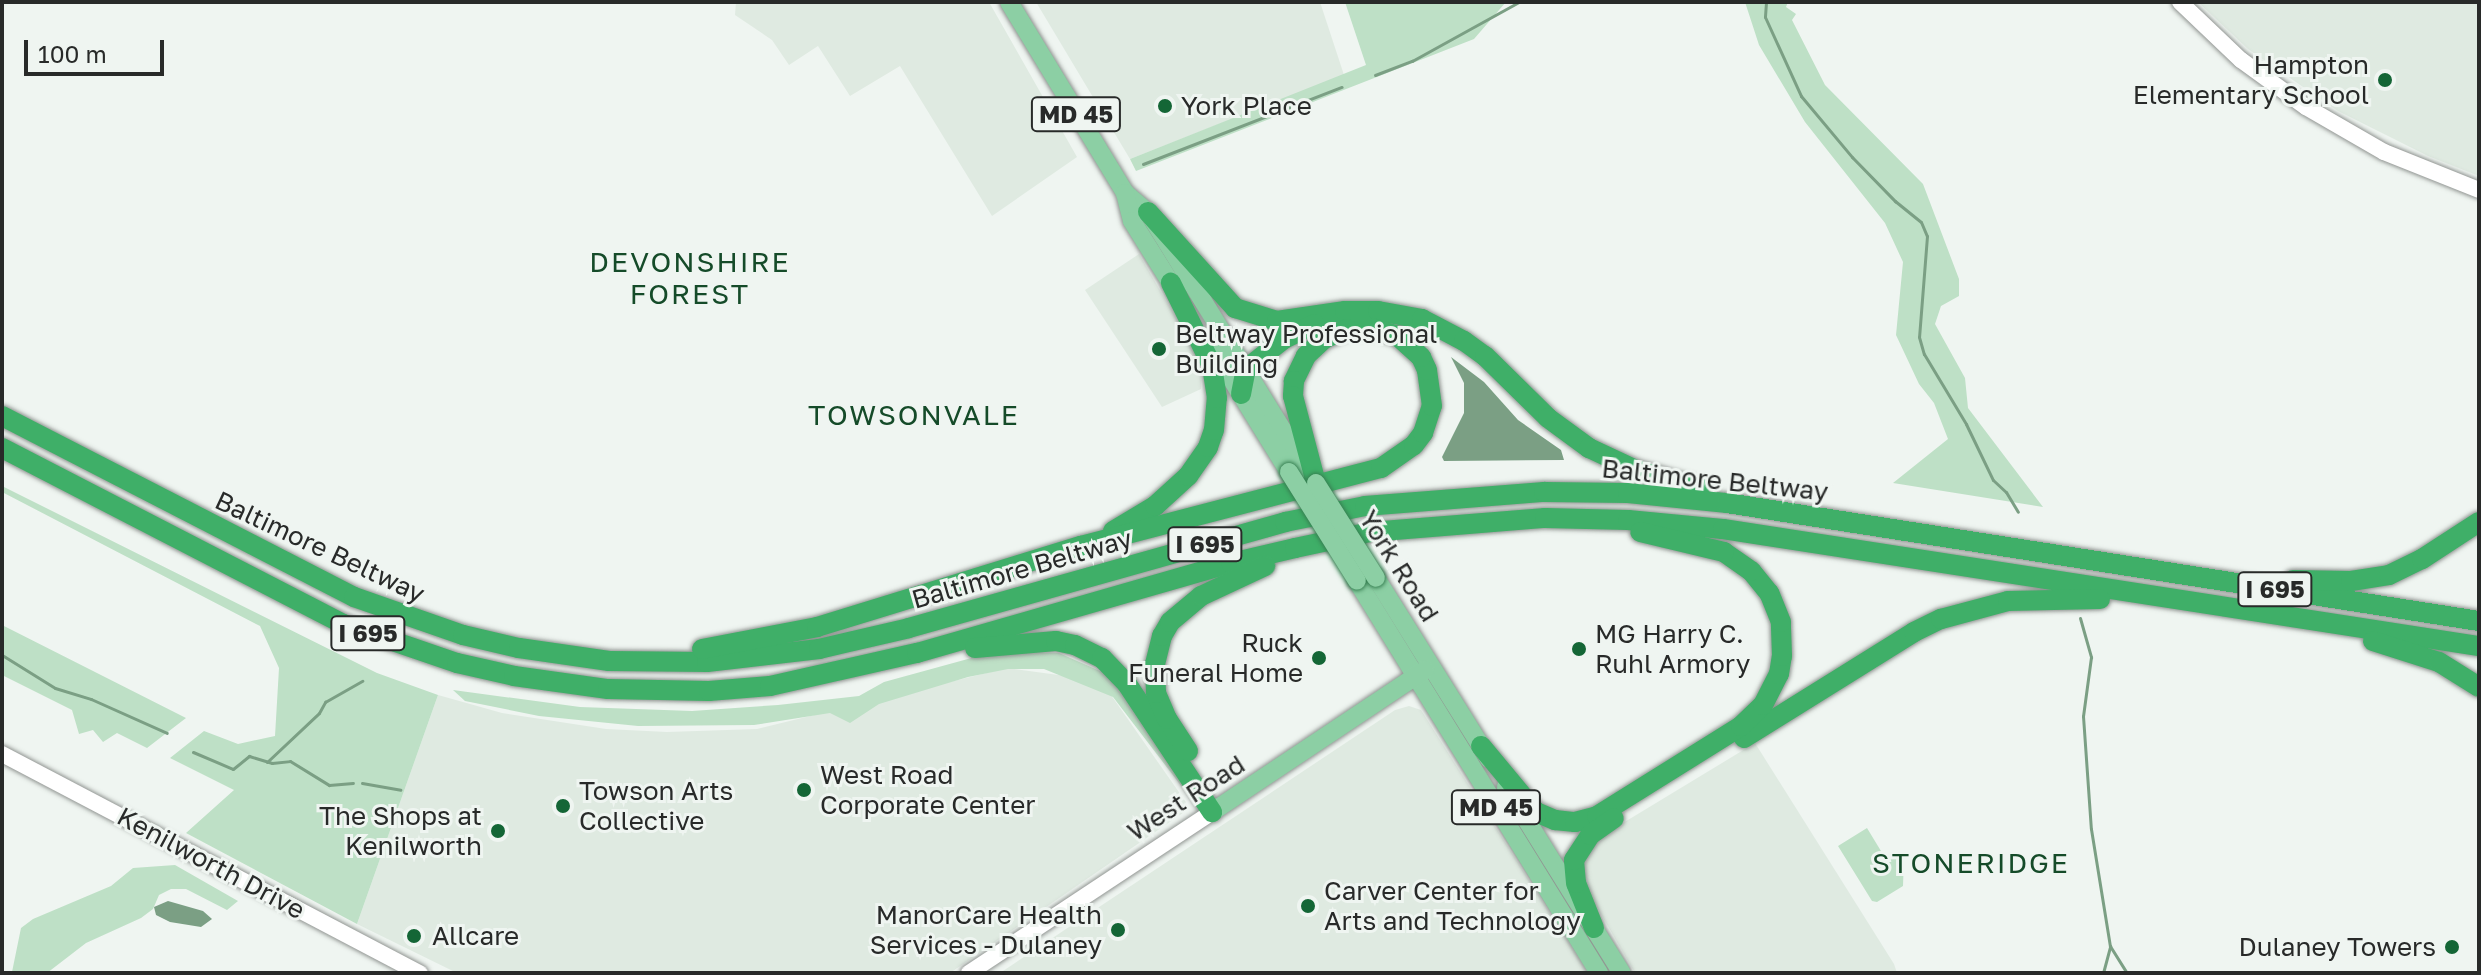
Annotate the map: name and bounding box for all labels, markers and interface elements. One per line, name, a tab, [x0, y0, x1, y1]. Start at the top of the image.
scale bar	[28, 24, 168, 74]
text: 100 m	[38, 39, 107, 68]
place label: Hampton Elementary School	[2133, 49, 2369, 110]
marker: Hampton Elementary School	[2376, 71, 2394, 89]
place label: York Place	[1181, 90, 1312, 122]
road number: MD 45	[1030, 94, 1122, 134]
marker: York Place	[1156, 97, 1174, 115]
district label: DEVONSHIRE FOREST	[589, 245, 791, 311]
place label: Beltway Professional Building	[1175, 318, 1437, 380]
marker: Beltway Professional Building	[1150, 340, 1168, 358]
district label: TOWSONVALE	[808, 398, 1020, 432]
street label: Baltimore Beltway	[1600, 453, 1830, 507]
street label: Baltimore Beltway	[210, 485, 430, 609]
street label: York Road	[1353, 505, 1445, 627]
street label: Baltimore Beltway	[908, 523, 1136, 615]
road number: I 695	[1167, 524, 1243, 564]
road number: I 695	[2237, 569, 2313, 609]
road number: I 695	[330, 613, 406, 653]
place label: MG Harry C. Ruhl Armory	[1595, 618, 1750, 680]
place label: Ruck Funeral Home	[1128, 627, 1303, 688]
marker: MG Harry C. Ruhl Armory	[1570, 640, 1588, 658]
marker: Ruck Funeral Home	[1310, 649, 1328, 667]
street label: West Road	[1122, 749, 1250, 847]
place label: West Road Corporate Center	[820, 759, 1035, 820]
place label: Towson Arts Collective	[579, 775, 733, 836]
marker: West Road Corporate Center	[795, 781, 813, 799]
road number: MD 45	[1450, 787, 1542, 827]
marker: Towson Arts Collective	[554, 797, 572, 815]
street label: Kenilworth Drive	[112, 800, 310, 926]
place label: The Shops at Kenilworth	[319, 800, 482, 862]
marker: The Shops at Kenilworth	[489, 822, 507, 840]
district label: STONERIDGE	[1872, 846, 2070, 880]
place label: Carver Center for Arts and Technology	[1324, 875, 1581, 936]
marker: Carver Center for Arts and Technology	[1299, 897, 1317, 915]
place label: ManorCare Health Services - Dulaney	[870, 899, 1102, 960]
place label: Allcare	[432, 920, 519, 952]
marker: ManorCare Health Services - Dulaney	[1109, 921, 1127, 939]
marker: Allcare	[403, 925, 425, 947]
place label: Dulaney Towers	[2239, 931, 2436, 963]
marker: Dulaney Towers	[2443, 938, 2461, 956]

